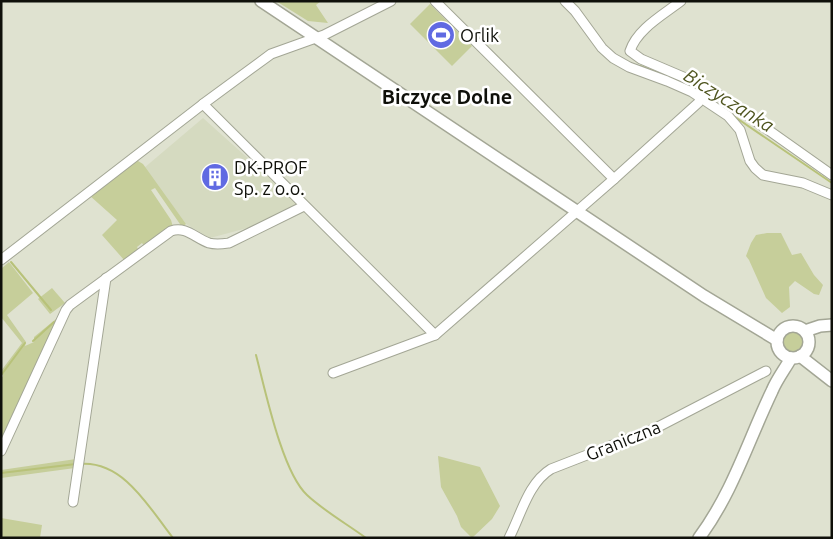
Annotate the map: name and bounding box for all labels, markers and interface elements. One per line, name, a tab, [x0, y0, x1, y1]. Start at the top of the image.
sports icon: Orlik	[426, 20, 456, 50]
place label: Orlik	[460, 25, 499, 45]
water label: Biczyczanka	[680, 64, 778, 136]
district label: Biczyce Dolne	[382, 85, 512, 108]
place label: DK-PROF Sp. z o.o.	[234, 157, 308, 198]
building icon: DK-PROF Sp. z o.o.	[200, 162, 230, 192]
street label: Graniczna	[583, 416, 663, 464]

